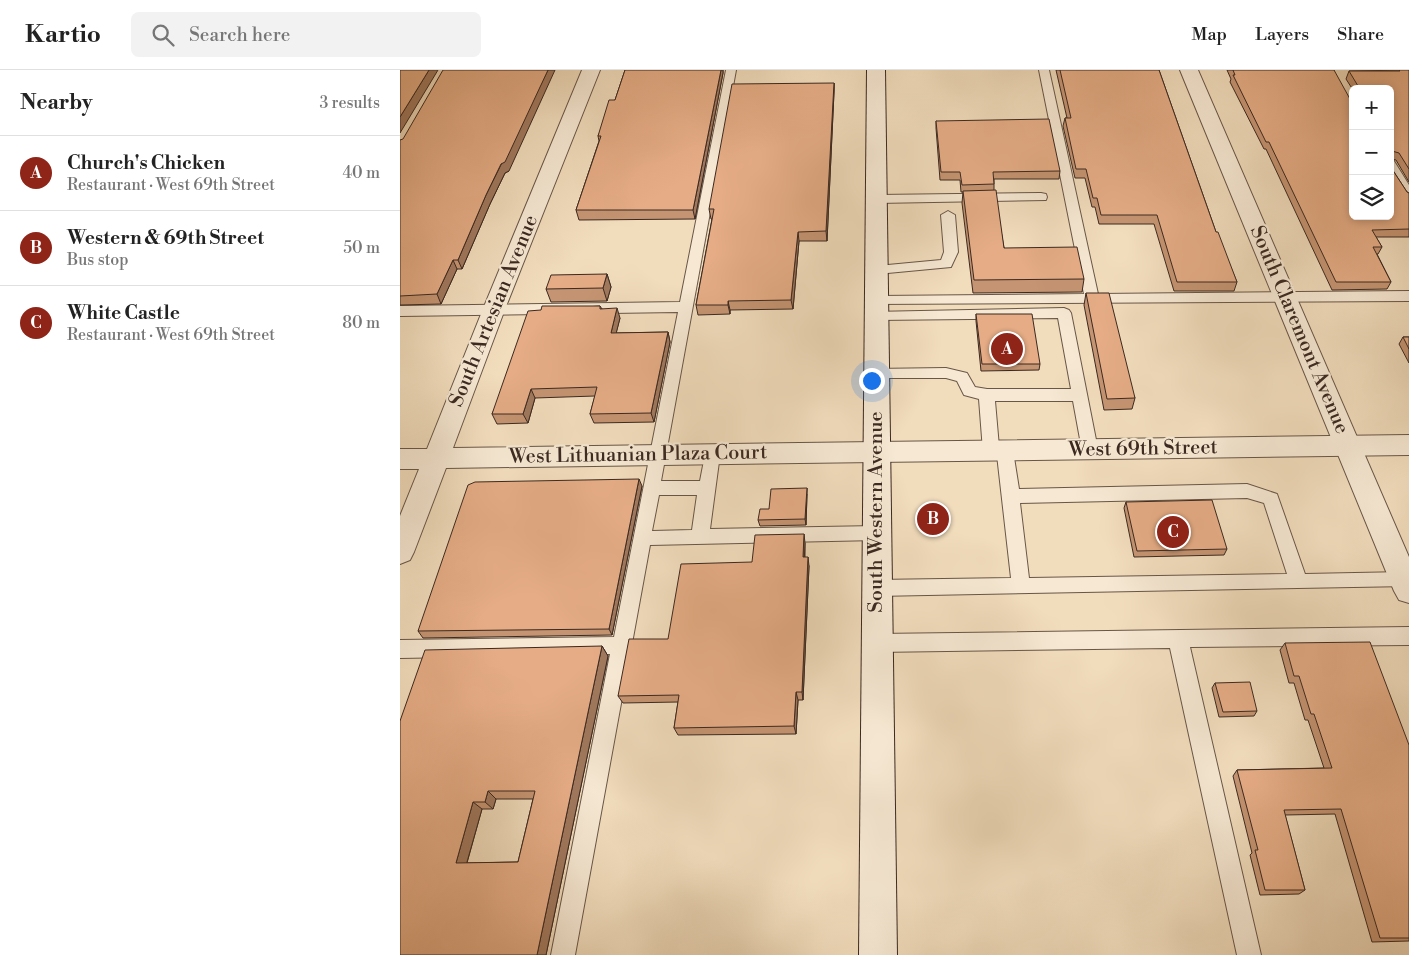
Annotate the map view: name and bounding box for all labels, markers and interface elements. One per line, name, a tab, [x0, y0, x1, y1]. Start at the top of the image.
search box	[131, 12, 481, 57]
text: Kartio	[25, 20, 101, 50]
icon: search	[149, 21, 177, 49]
text: Search here	[189, 23, 290, 47]
text: Map	[1192, 23, 1227, 46]
text: Layers	[1255, 23, 1309, 46]
text: Share	[1337, 23, 1384, 46]
map controls	[1349, 85, 1394, 220]
button: +	[1349, 85, 1394, 130]
text: Nearby	[20, 90, 93, 116]
text: 3 results	[319, 93, 380, 113]
button: −	[1349, 130, 1394, 175]
text: Church's Chicken	[67, 151, 225, 175]
text: A	[30, 163, 42, 183]
text: 40 m	[343, 163, 380, 183]
text: Restaurant · West 69th Street	[67, 175, 275, 195]
button: layers	[1349, 175, 1394, 220]
street label: South Artesian Avenue	[444, 211, 544, 411]
street label: South Claremont Avenue	[1244, 222, 1354, 438]
text: Western & 69th Street	[67, 226, 264, 250]
text: B	[30, 238, 42, 258]
text: 50 m	[343, 238, 380, 258]
text: Bus stop	[67, 250, 129, 270]
text: White Castle	[67, 301, 180, 325]
text: C	[30, 313, 42, 333]
text: 80 m	[342, 313, 380, 333]
text: Restaurant · West 69th Street	[67, 325, 275, 345]
pin: A	[991, 330, 1023, 368]
your location	[859, 368, 885, 394]
street label: South Western Avenue	[864, 411, 889, 613]
street label: West 69th Street	[1067, 435, 1218, 463]
street label: West Lithuanian Plaza Court	[508, 440, 767, 470]
pin: B	[917, 500, 949, 538]
pin: C	[1157, 513, 1189, 551]

